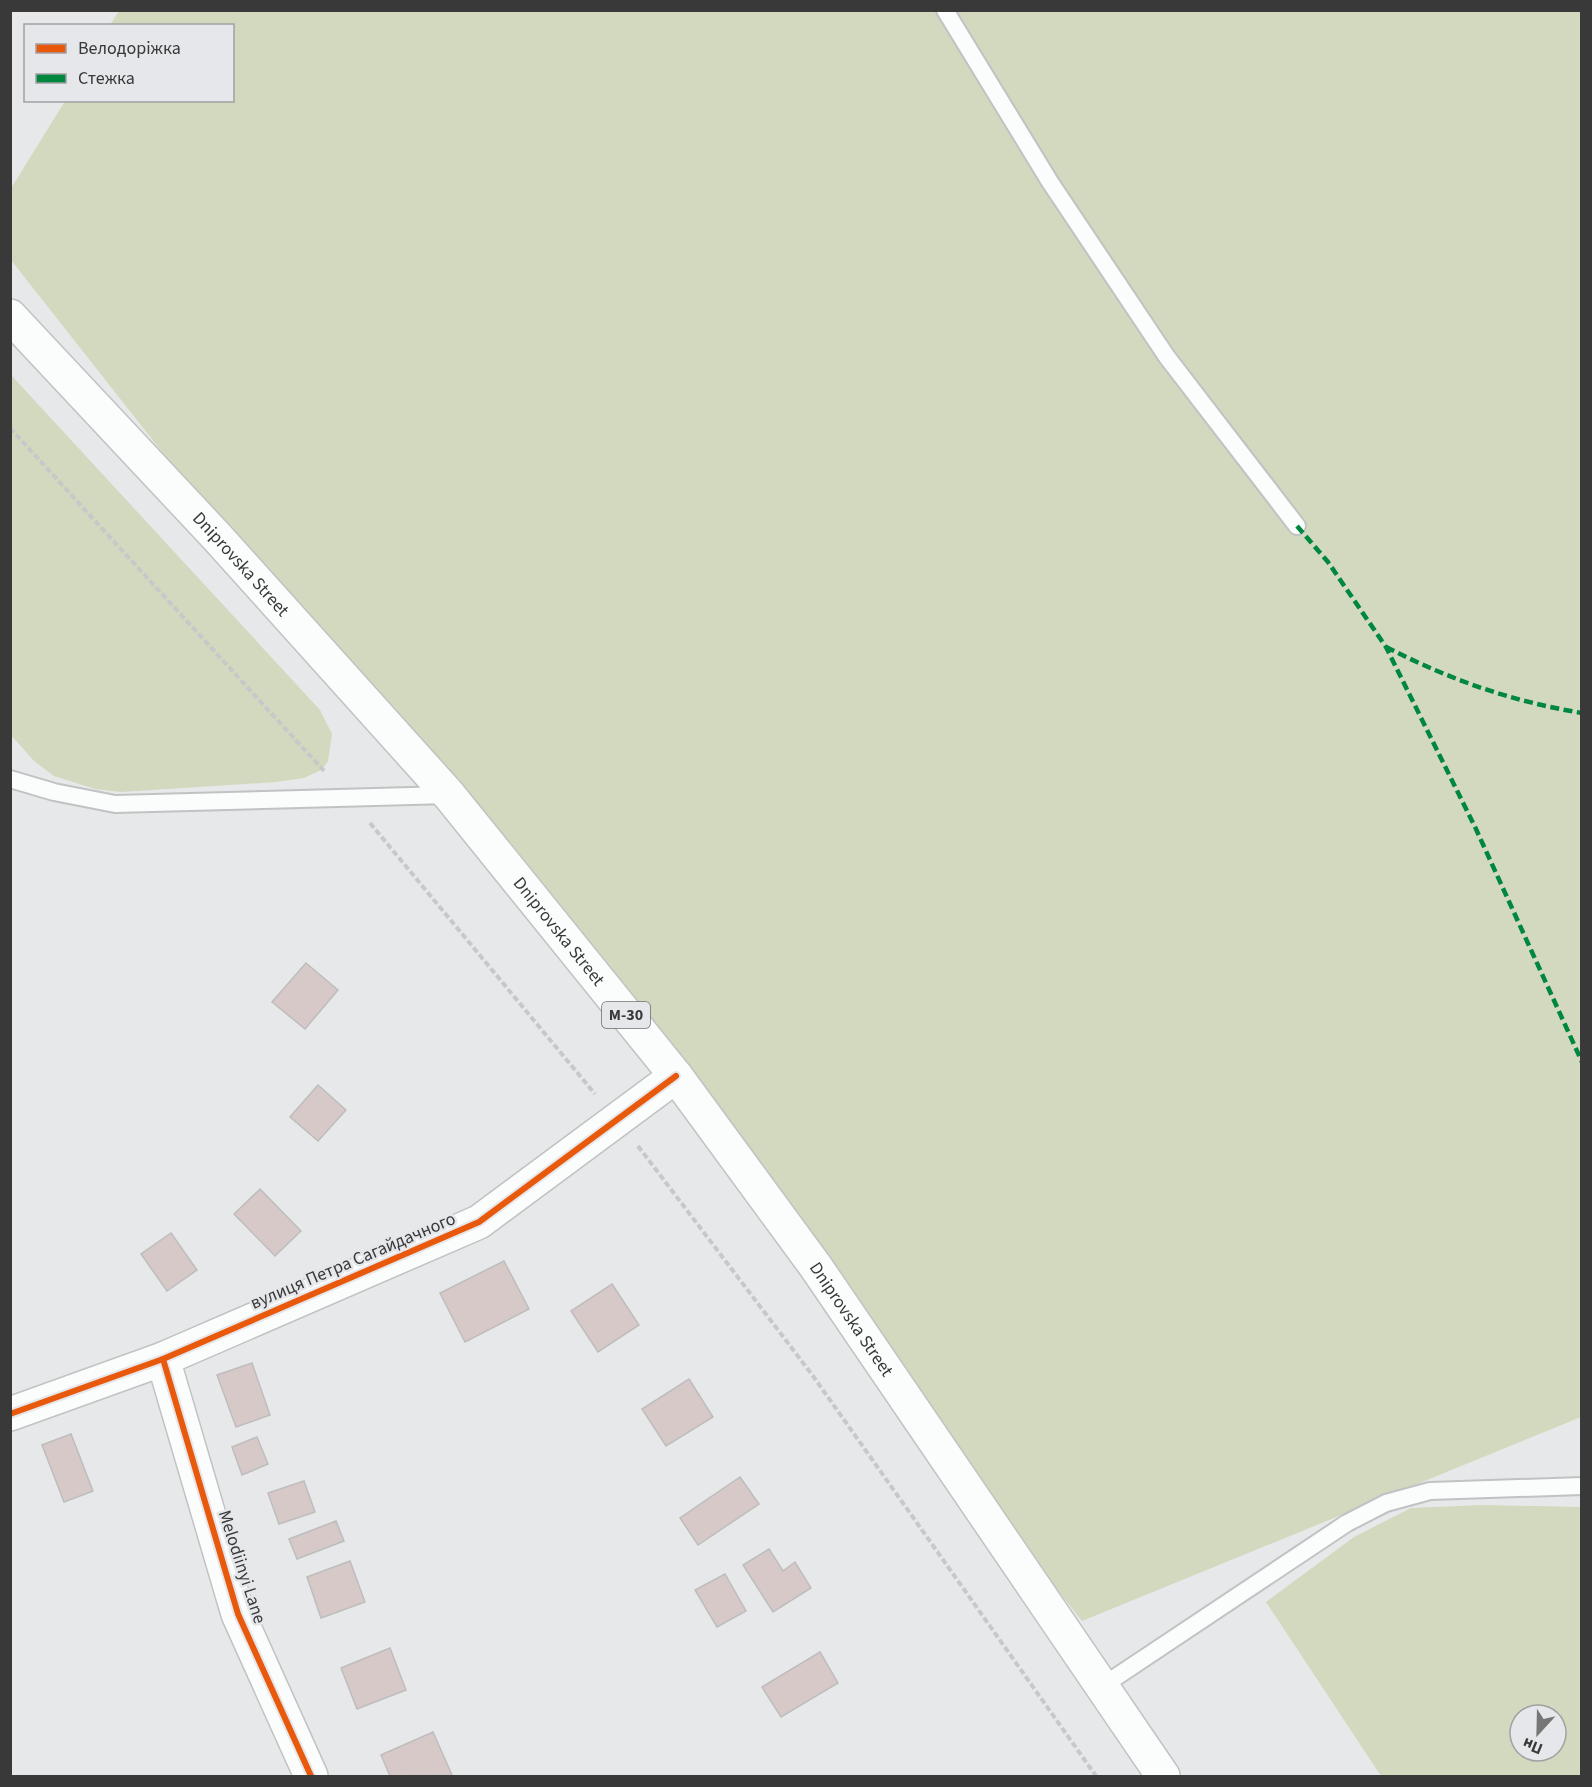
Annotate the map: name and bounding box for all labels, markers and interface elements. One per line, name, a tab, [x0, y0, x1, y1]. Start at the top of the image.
legend	[24, 24, 234, 102]
text: Велодоріжка	[78, 36, 181, 61]
text: Стежка	[78, 66, 135, 91]
street label: Dniprovska Street	[187, 506, 295, 622]
street label: Dniprovska Street	[507, 871, 611, 991]
road number: М-30	[602, 1002, 650, 1028]
street label: вулиця Петра Сагайдачного	[247, 1206, 459, 1316]
street label: Dniprovska Street	[804, 1257, 900, 1381]
street label: Melodiinyi Lane	[212, 1507, 272, 1627]
north arrow	[1508, 1703, 1568, 1763]
text: Пн	[1519, 1732, 1546, 1760]

